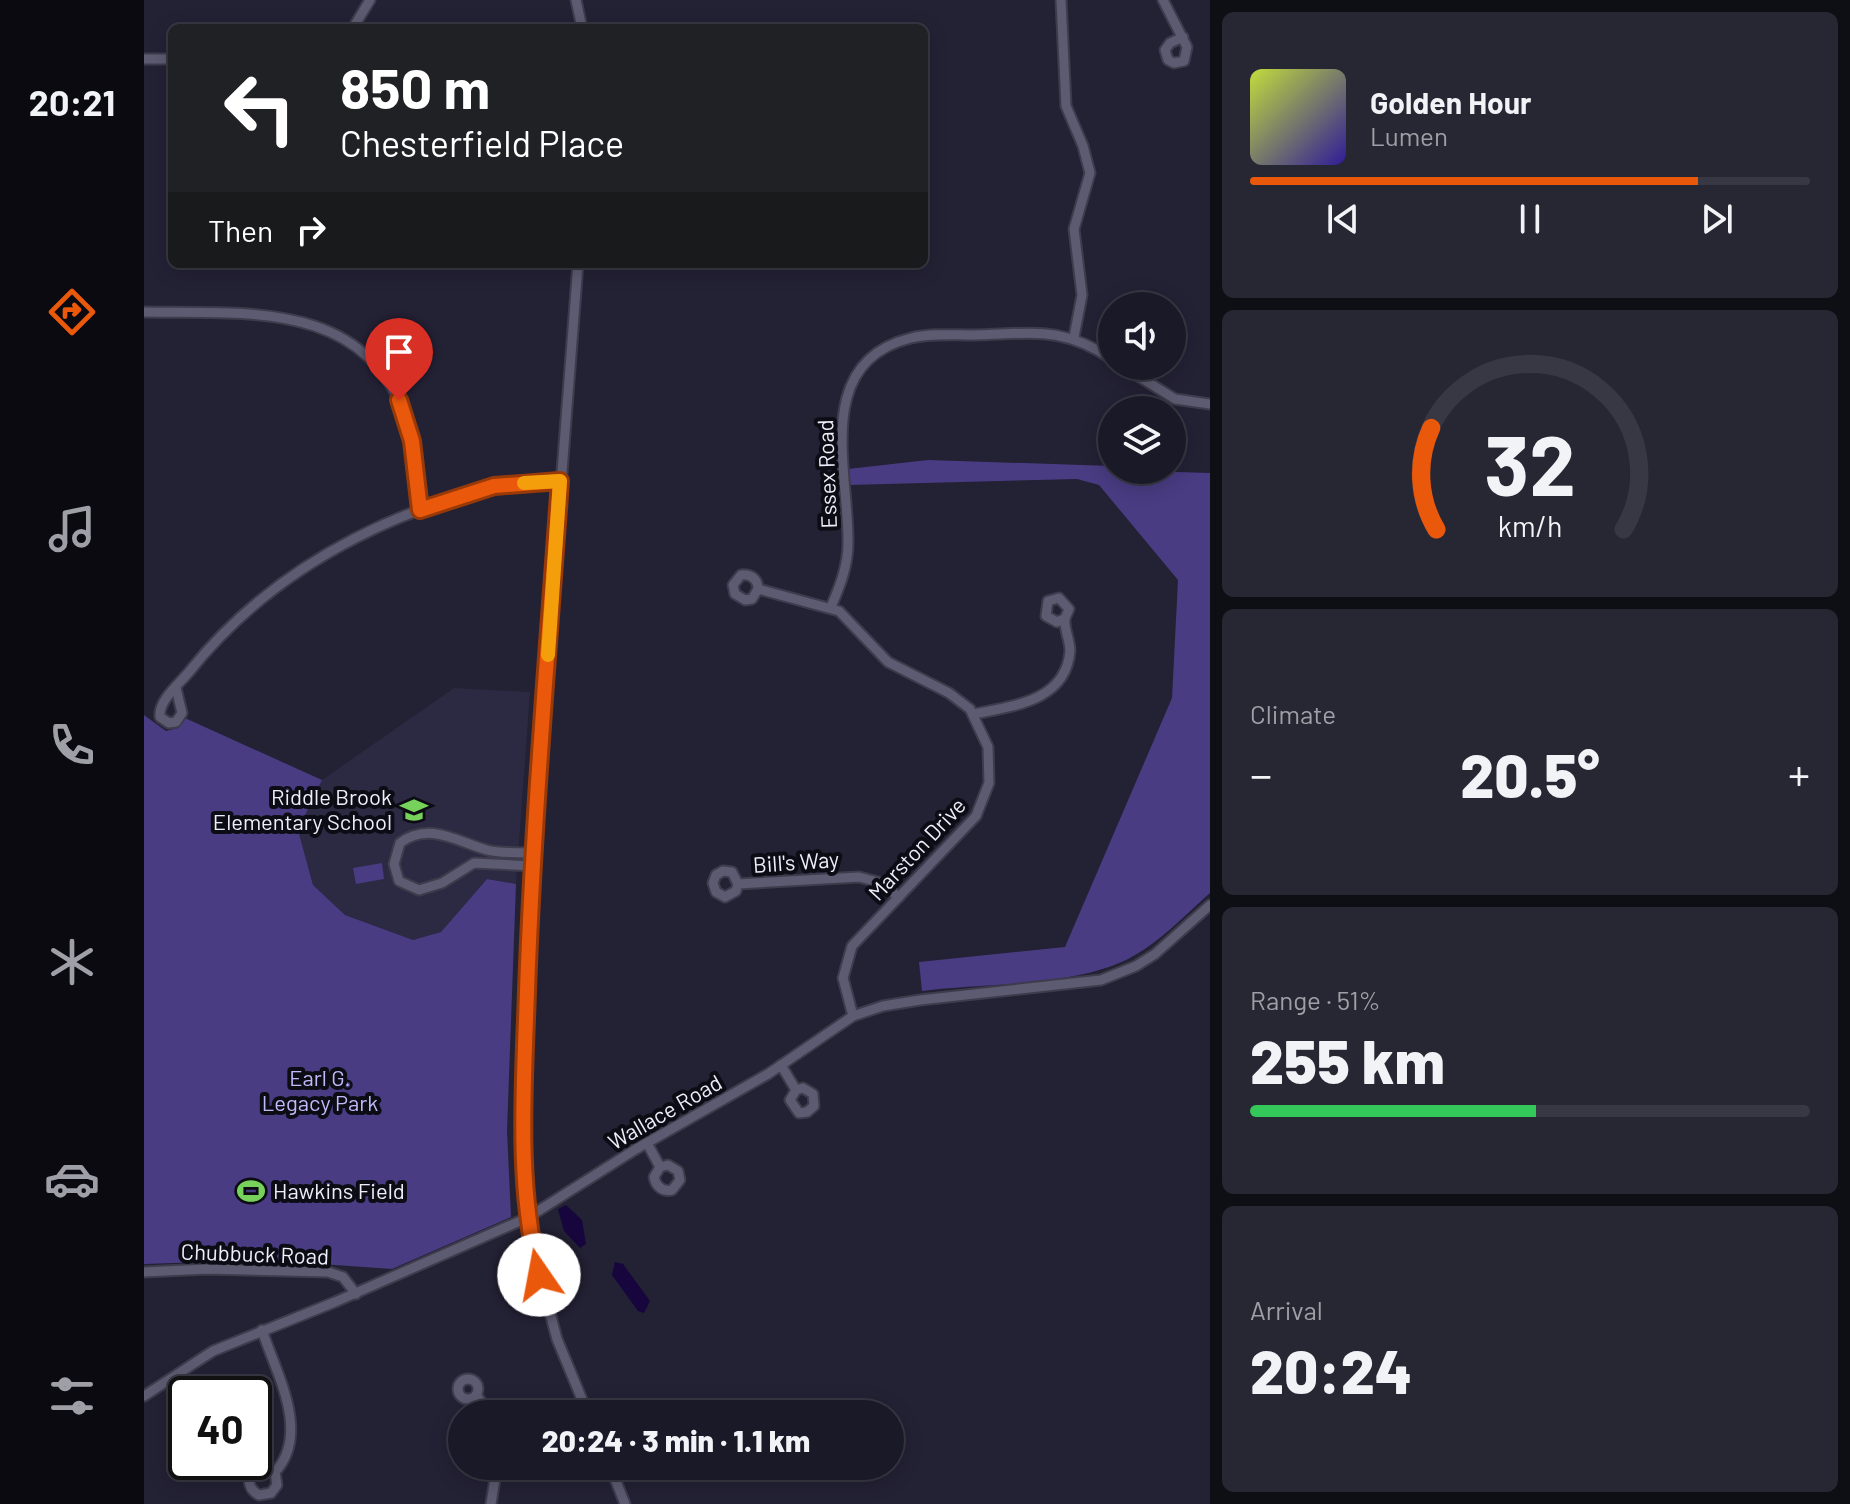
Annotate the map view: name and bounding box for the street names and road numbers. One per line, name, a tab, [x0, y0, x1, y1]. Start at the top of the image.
street label: Essex Road	[811, 419, 841, 529]
street label: Marston Drive	[862, 792, 970, 905]
street label: Bill's Way	[752, 845, 840, 877]
street label: Wallace Road	[603, 1068, 726, 1154]
street label: Chubbuck Road	[180, 1237, 330, 1269]

